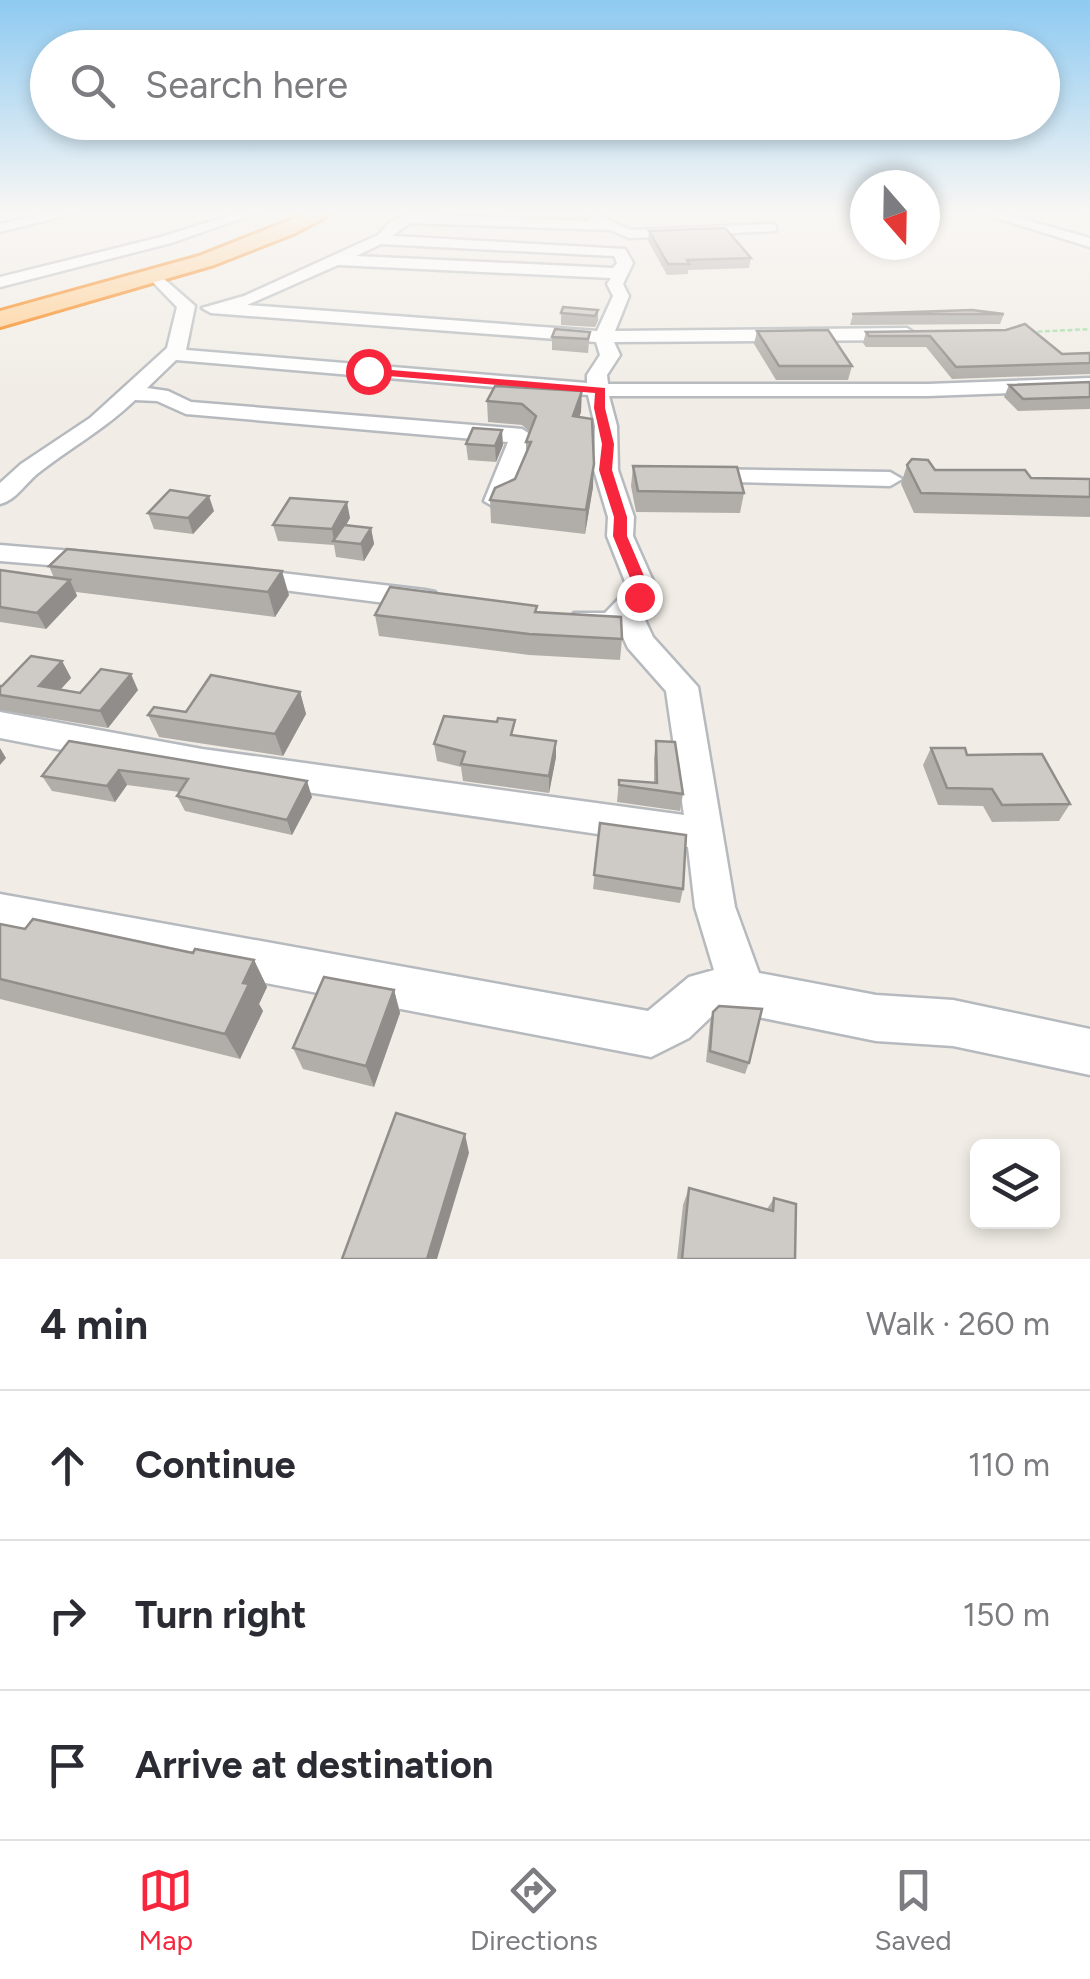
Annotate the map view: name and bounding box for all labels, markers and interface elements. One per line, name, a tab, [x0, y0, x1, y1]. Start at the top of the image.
search box	[30, 30, 1060, 140]
icon: search	[65, 58, 120, 113]
text: Search here	[145, 62, 348, 108]
north arrow	[850, 170, 940, 260]
route start	[346, 349, 392, 395]
route end	[617, 575, 663, 621]
map controls	[970, 1139, 1060, 1229]
button: layers	[970, 1139, 1060, 1229]
text: 4 min	[40, 1299, 148, 1350]
text: Walk · 260 m	[866, 1305, 1050, 1343]
icon: ahead	[40, 1438, 95, 1493]
text: Continue	[135, 1442, 296, 1488]
text: 110 m	[968, 1446, 1050, 1484]
icon: right	[40, 1588, 95, 1643]
text: Turn right	[135, 1592, 307, 1638]
text: 150 m	[963, 1596, 1050, 1634]
icon: arrive	[40, 1738, 95, 1793]
text: Arrive at destination	[135, 1742, 493, 1788]
tab: Map	[138, 1863, 193, 1957]
tab: Directions	[470, 1863, 598, 1957]
tab: Saved	[874, 1863, 952, 1957]

